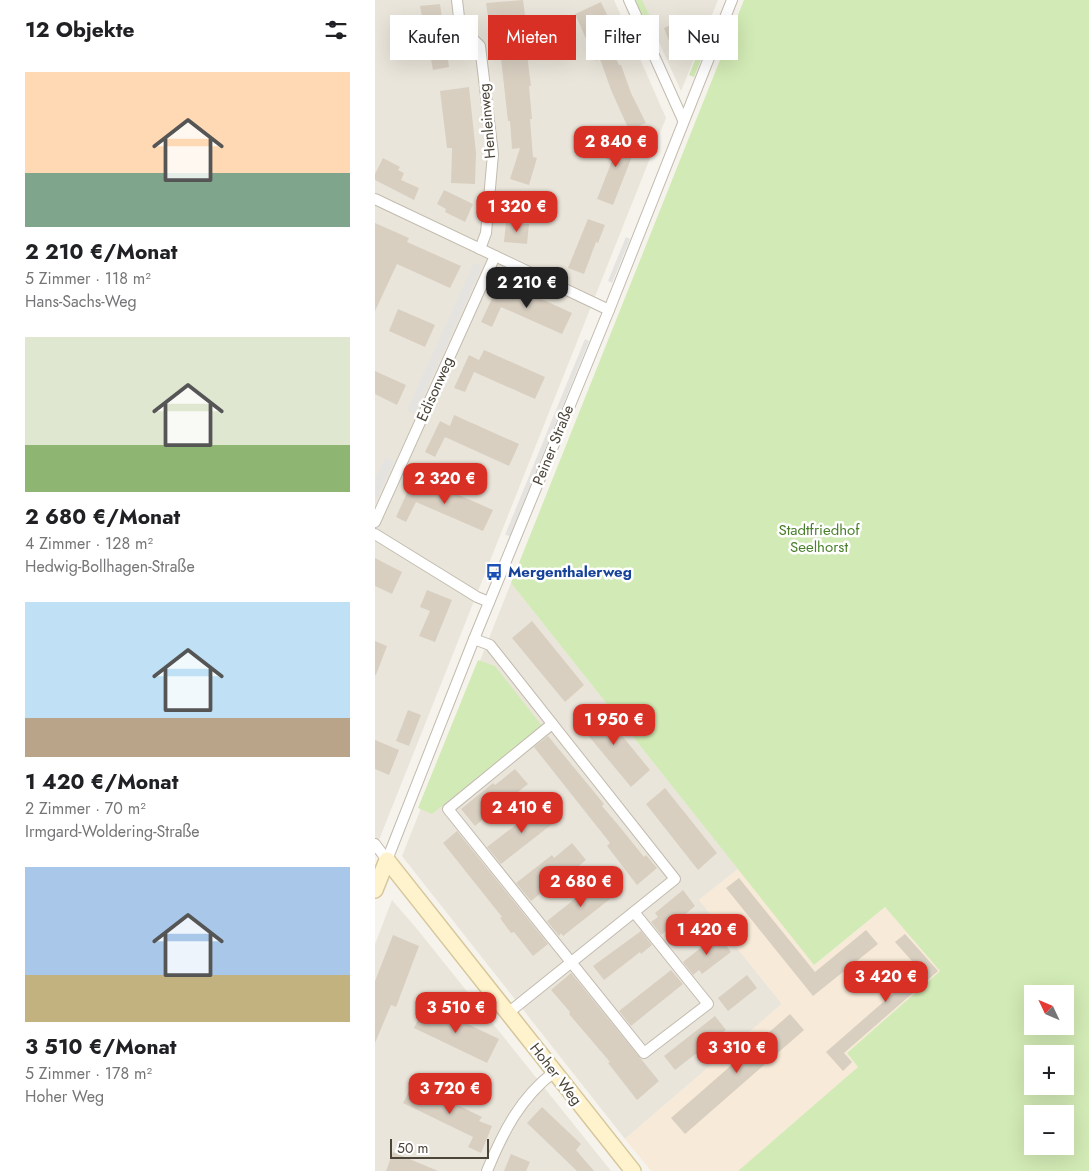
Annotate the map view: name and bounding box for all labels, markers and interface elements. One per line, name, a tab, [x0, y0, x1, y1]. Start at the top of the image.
text: 12 Objekte	[25, 15, 135, 45]
chip: Kaufen	[390, 15, 478, 60]
chip: Mieten	[488, 15, 576, 60]
chip: Filter	[586, 15, 659, 60]
chip: Neu	[669, 15, 738, 60]
icon: filters	[322, 16, 350, 44]
street label: Henleinweg	[473, 82, 501, 160]
icon: home	[143, 105, 233, 195]
pin: 2 840 €	[570, 126, 662, 168]
text: 2 840 €	[585, 130, 647, 153]
pin: 1 320 €	[471, 190, 563, 233]
text: 1 320 €	[487, 195, 547, 218]
text: 2 210 €/Monat	[25, 237, 177, 267]
pin: 2 210 €	[481, 266, 573, 309]
text: 5 Zimmer · 118 m²	[25, 267, 151, 290]
text: 2 210 €	[497, 271, 557, 294]
text: Hans-Sachs-Weg	[25, 290, 137, 313]
street label: Edisonweg	[411, 353, 459, 425]
icon: home	[143, 370, 233, 460]
street label: Peiner Straße	[527, 401, 579, 489]
pin: 2 320 €	[399, 462, 491, 505]
text: 2 320 €	[414, 467, 476, 490]
text: 2 680 €/Monat	[25, 502, 180, 532]
park label: Stadtfriedhof Seelhorst	[778, 519, 860, 558]
text: 4 Zimmer · 128 m²	[25, 532, 153, 555]
text: Hedwig-Bollhagen-Straße	[25, 555, 195, 578]
place label: Mergenthalerweg	[508, 561, 632, 583]
bus stop icon: Mergenthalerweg	[484, 562, 504, 582]
icon: home	[143, 635, 233, 725]
pin: 1 950 €	[568, 704, 660, 746]
text: 1 950 €	[584, 708, 644, 731]
text: 1 420 €/Monat	[25, 767, 178, 797]
pin: 2 410 €	[476, 792, 568, 834]
text: 2 410 €	[492, 796, 552, 819]
text: 2 Zimmer · 70 m²	[25, 797, 146, 820]
text: Irmgard-Woldering-Straße	[25, 820, 200, 843]
pin: 2 680 €	[535, 866, 627, 908]
text: 2 680 €	[550, 870, 612, 893]
icon: home	[143, 900, 233, 990]
pin: 1 420 €	[661, 914, 753, 956]
text: 1 420 €	[677, 918, 737, 941]
pin: 3 420 €	[840, 960, 932, 1003]
text: 3 420 €	[855, 965, 917, 988]
north arrow	[1024, 985, 1074, 1035]
map controls	[1024, 985, 1074, 1155]
pin: 3 510 €	[410, 992, 502, 1034]
text: 3 510 €	[426, 996, 486, 1019]
text: 3 510 €/Monat	[25, 1032, 176, 1062]
pin: 3 310 €	[691, 1032, 783, 1074]
text: 3 310 €	[708, 1036, 766, 1059]
street label: Hoher Weg	[525, 1038, 587, 1110]
button: +	[1024, 1045, 1074, 1095]
text: 5 Zimmer · 178 m²	[25, 1062, 152, 1085]
pin: 3 720 €	[404, 1072, 496, 1115]
text: 3 720 €	[420, 1077, 480, 1100]
text: Hoher Weg	[25, 1085, 104, 1108]
button: −	[1024, 1105, 1074, 1155]
scale bar	[390, 1136, 489, 1159]
text: 50 m	[397, 1138, 428, 1158]

